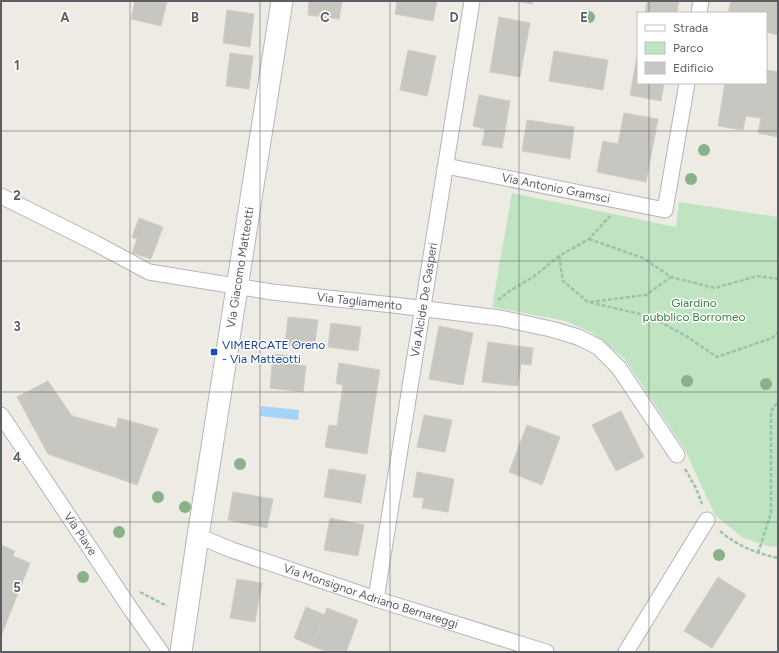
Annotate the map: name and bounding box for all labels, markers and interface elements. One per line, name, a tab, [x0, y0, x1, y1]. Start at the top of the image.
text: A	[60, 10, 70, 25]
text: B	[191, 10, 199, 25]
text: C	[320, 10, 330, 25]
text: D	[449, 10, 459, 25]
text: E	[580, 10, 588, 25]
legend	[637, 12, 767, 84]
text: Strada	[673, 21, 708, 35]
text: Parco	[673, 41, 703, 55]
text: 1	[14, 58, 20, 73]
text: Edificio	[673, 61, 713, 75]
street label: Via Antonio Gramsci	[500, 170, 611, 206]
text: 2	[13, 188, 21, 203]
street label: Via Giacomo Matteotti	[224, 206, 257, 329]
street label: Via Alcide De Gasperi	[408, 241, 440, 358]
street label: Via Tagliamento	[316, 290, 403, 313]
park label: Giardino pubblico Borromeo	[643, 296, 745, 324]
text: 3	[13, 319, 21, 334]
place label: VIMERCATE Oreno - Via Matteotti	[222, 338, 325, 366]
marker: VIMERCATE Oreno - Via Matteotti	[209, 347, 219, 357]
text: 4	[13, 450, 21, 465]
street label: Via Piave	[61, 510, 100, 558]
street label: Via Monsignor Adriano Bernareggi	[281, 561, 460, 631]
text: 5	[13, 580, 21, 595]

